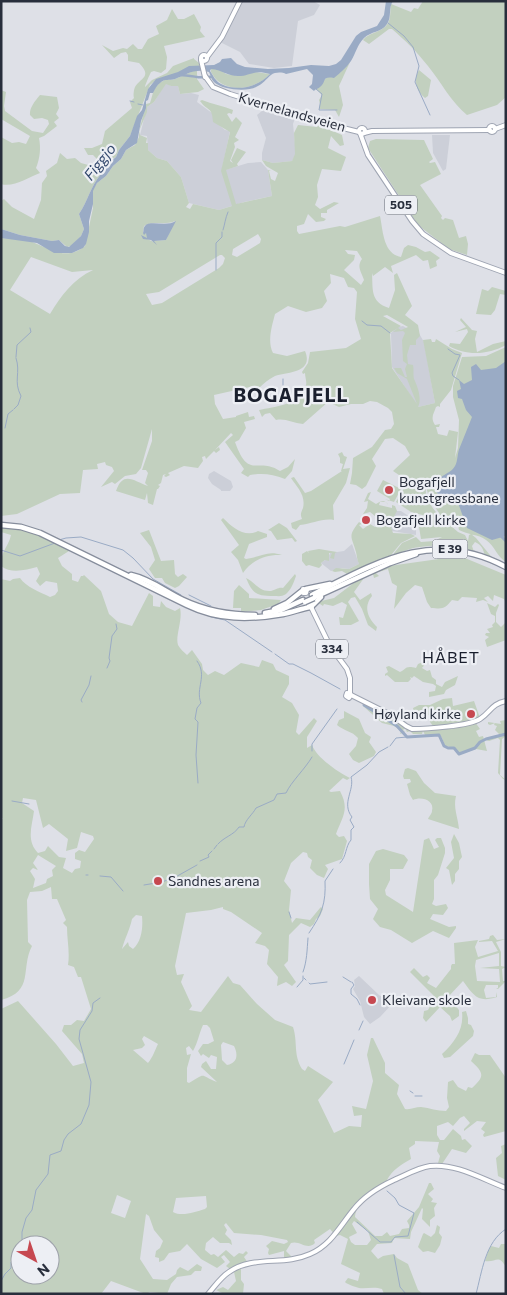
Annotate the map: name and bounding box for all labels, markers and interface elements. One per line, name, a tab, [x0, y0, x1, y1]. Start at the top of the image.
street label: Kvernelandsveien	[237, 88, 348, 135]
water label: Figgjo	[79, 139, 119, 183]
road number: 505	[385, 196, 417, 214]
district label: BOGAFJELL	[234, 383, 348, 406]
place label: Bogafjell kunstgressbane	[399, 473, 499, 506]
marker: Bogafjell kunstgressbane	[383, 484, 395, 496]
place label: Bogafjell kirke	[376, 511, 466, 528]
marker: Bogafjell kirke	[360, 514, 372, 526]
road number: E 39	[432, 540, 468, 558]
road number: 334	[316, 640, 348, 659]
district label: HÅBET	[422, 647, 480, 666]
place label: Høyland kirke	[374, 705, 461, 722]
marker: Høyland kirke	[465, 708, 477, 720]
place label: Sandnes arena	[168, 872, 260, 889]
marker: Sandnes arena	[152, 875, 164, 887]
place label: Kleivane skole	[382, 991, 471, 1008]
marker: Kleivane skole	[366, 994, 378, 1006]
north arrow	[10, 1235, 60, 1285]
text: N	[34, 1260, 53, 1280]

